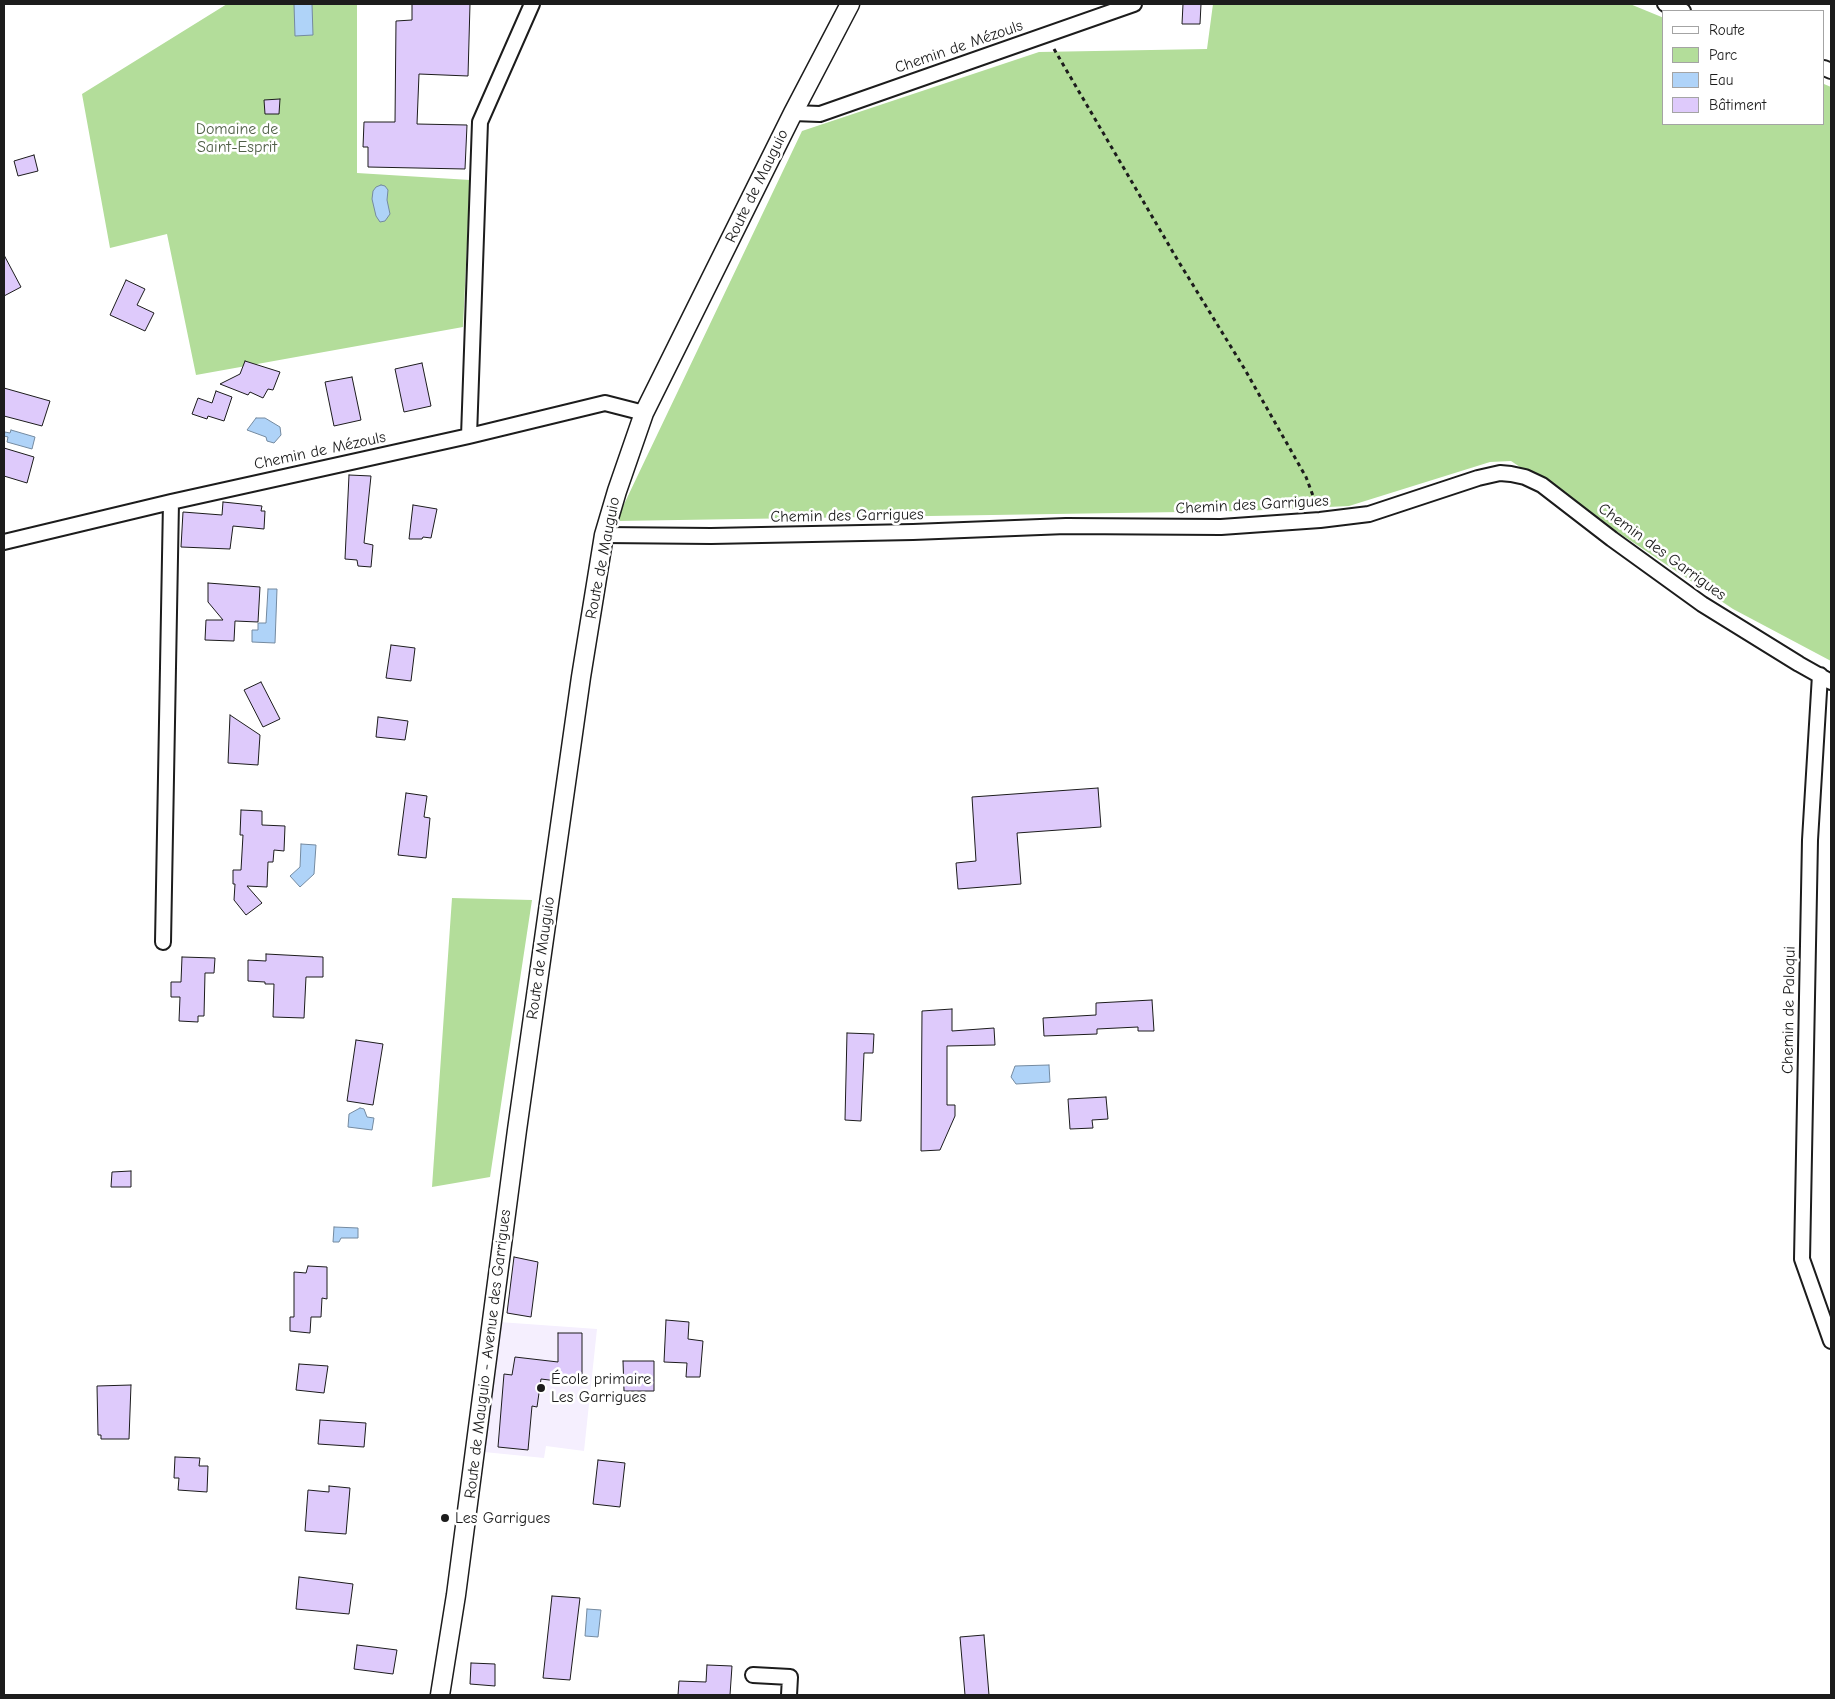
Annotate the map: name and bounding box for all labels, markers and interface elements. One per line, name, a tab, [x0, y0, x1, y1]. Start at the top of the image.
legend	[1662, 10, 1825, 125]
street label: Chemin de Mézouls	[892, 16, 1026, 78]
text: Route	[1709, 21, 1745, 39]
text: Parc	[1709, 46, 1737, 64]
text: Eau	[1709, 71, 1733, 89]
text: Bâtiment	[1709, 96, 1766, 114]
park label: Domaine de Saint-Esprit	[196, 119, 278, 157]
street label: Route de Mauguio	[721, 126, 793, 246]
street label: Chemin de Mézouls	[252, 428, 388, 474]
street label: Chemin des Garrigues	[1175, 491, 1329, 519]
street label: Route de Mauguio	[582, 495, 624, 621]
street label: Chemin des Garrigues	[1594, 499, 1730, 605]
street label: Chemin des Garrigues	[770, 505, 924, 527]
street label: Route de Mauguio	[523, 895, 559, 1021]
street label: Chemin de Paloqui	[1778, 946, 1800, 1074]
street label: Route de Mauguio - Avenue des Garrigues	[461, 1208, 515, 1500]
place label: École primaire Les Garrigues	[551, 1369, 651, 1407]
marker: École primaire Les Garrigues	[535, 1382, 547, 1394]
place label: Les Garrigues	[455, 1508, 550, 1528]
marker: Les Garrigues	[439, 1512, 451, 1524]

